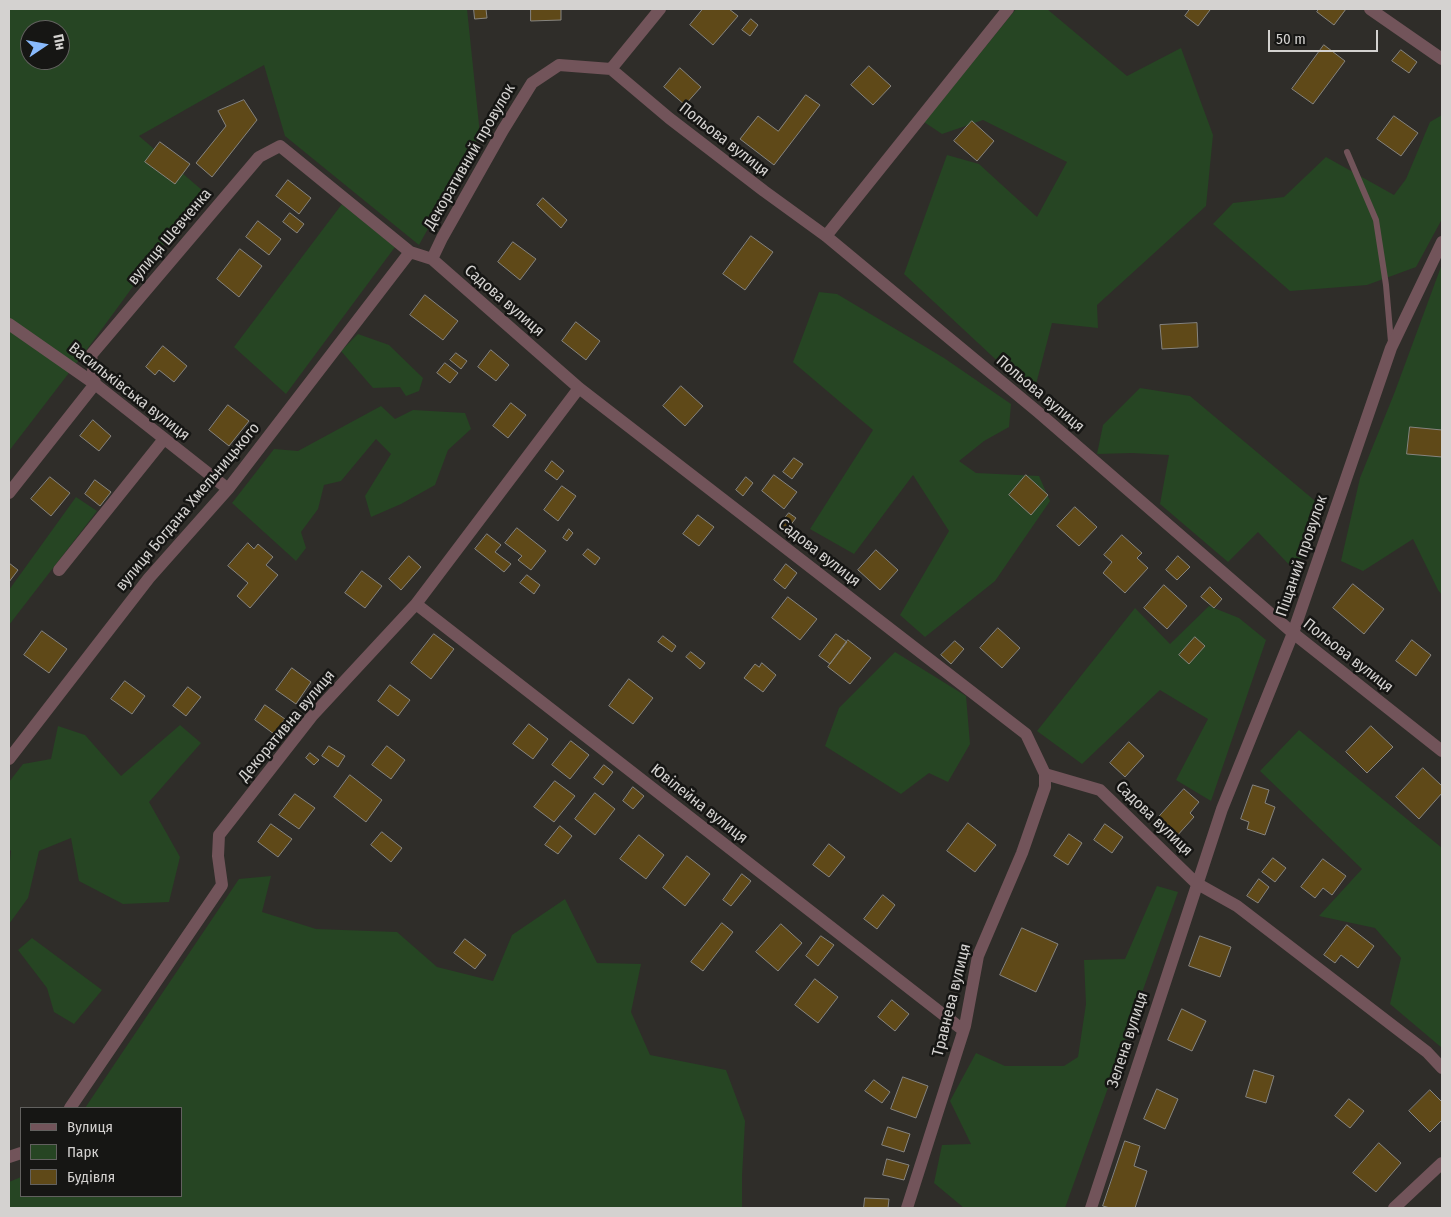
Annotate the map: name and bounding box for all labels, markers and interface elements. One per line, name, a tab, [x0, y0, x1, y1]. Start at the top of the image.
north arrow	[20, 20, 70, 70]
scale bar	[1271, 20, 1381, 52]
text: 50 m	[1276, 30, 1306, 48]
text: Пн	[49, 32, 69, 52]
street label: Декоративний провулок	[420, 81, 520, 233]
street label: Польова вулиця	[675, 99, 773, 181]
street label: вулиця Шевченка	[124, 185, 216, 289]
street label: Садова вулиця	[460, 261, 548, 341]
street label: Васильківська вулиця	[65, 339, 193, 445]
street label: Польова вулиця	[992, 351, 1088, 437]
street label: вулиця Богдана Хмельницького	[112, 419, 264, 595]
street label: Піщаний провулок	[1272, 493, 1332, 619]
street label: Садова вулиця	[774, 515, 864, 591]
street label: Польова вулиця	[1299, 615, 1397, 697]
street label: Декоративна вулиця	[235, 666, 339, 786]
street label: Ювілейна вулиця	[647, 760, 751, 848]
street label: Садова вулиця	[1111, 777, 1197, 861]
street label: Травнева вулиця	[929, 942, 975, 1058]
street label: Зелена вулиця	[1103, 990, 1153, 1090]
legend	[20, 1107, 182, 1197]
text: Вулиця	[67, 1118, 113, 1136]
text: Парк	[67, 1143, 98, 1161]
text: Будівля	[67, 1168, 115, 1186]

